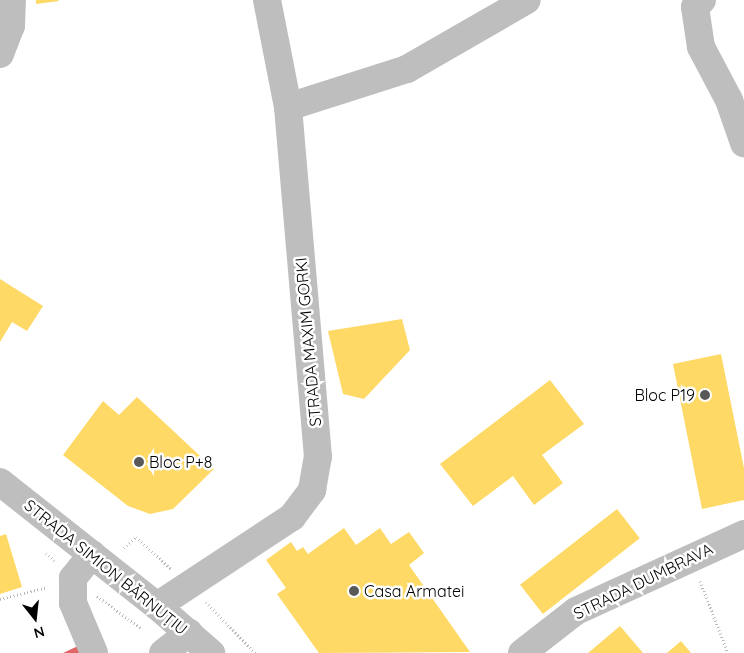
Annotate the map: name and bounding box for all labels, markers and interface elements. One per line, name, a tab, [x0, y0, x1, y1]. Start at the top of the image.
street label: STRADA MAXIM GORKI	[291, 257, 325, 427]
place label: Bloc P19	[634, 385, 695, 405]
marker: Bloc P19	[699, 389, 711, 401]
place label: Bloc P+8	[149, 452, 212, 472]
marker: Bloc P+8	[133, 456, 145, 468]
street label: STRADA SIMION BĂRNUȚIU	[21, 495, 191, 639]
street label: STRADA DUMBRAVA	[570, 539, 716, 623]
place label: Casa Armatei	[364, 581, 464, 601]
marker: Casa Armatei	[348, 585, 360, 597]
north arrow	[10, 593, 60, 643]

